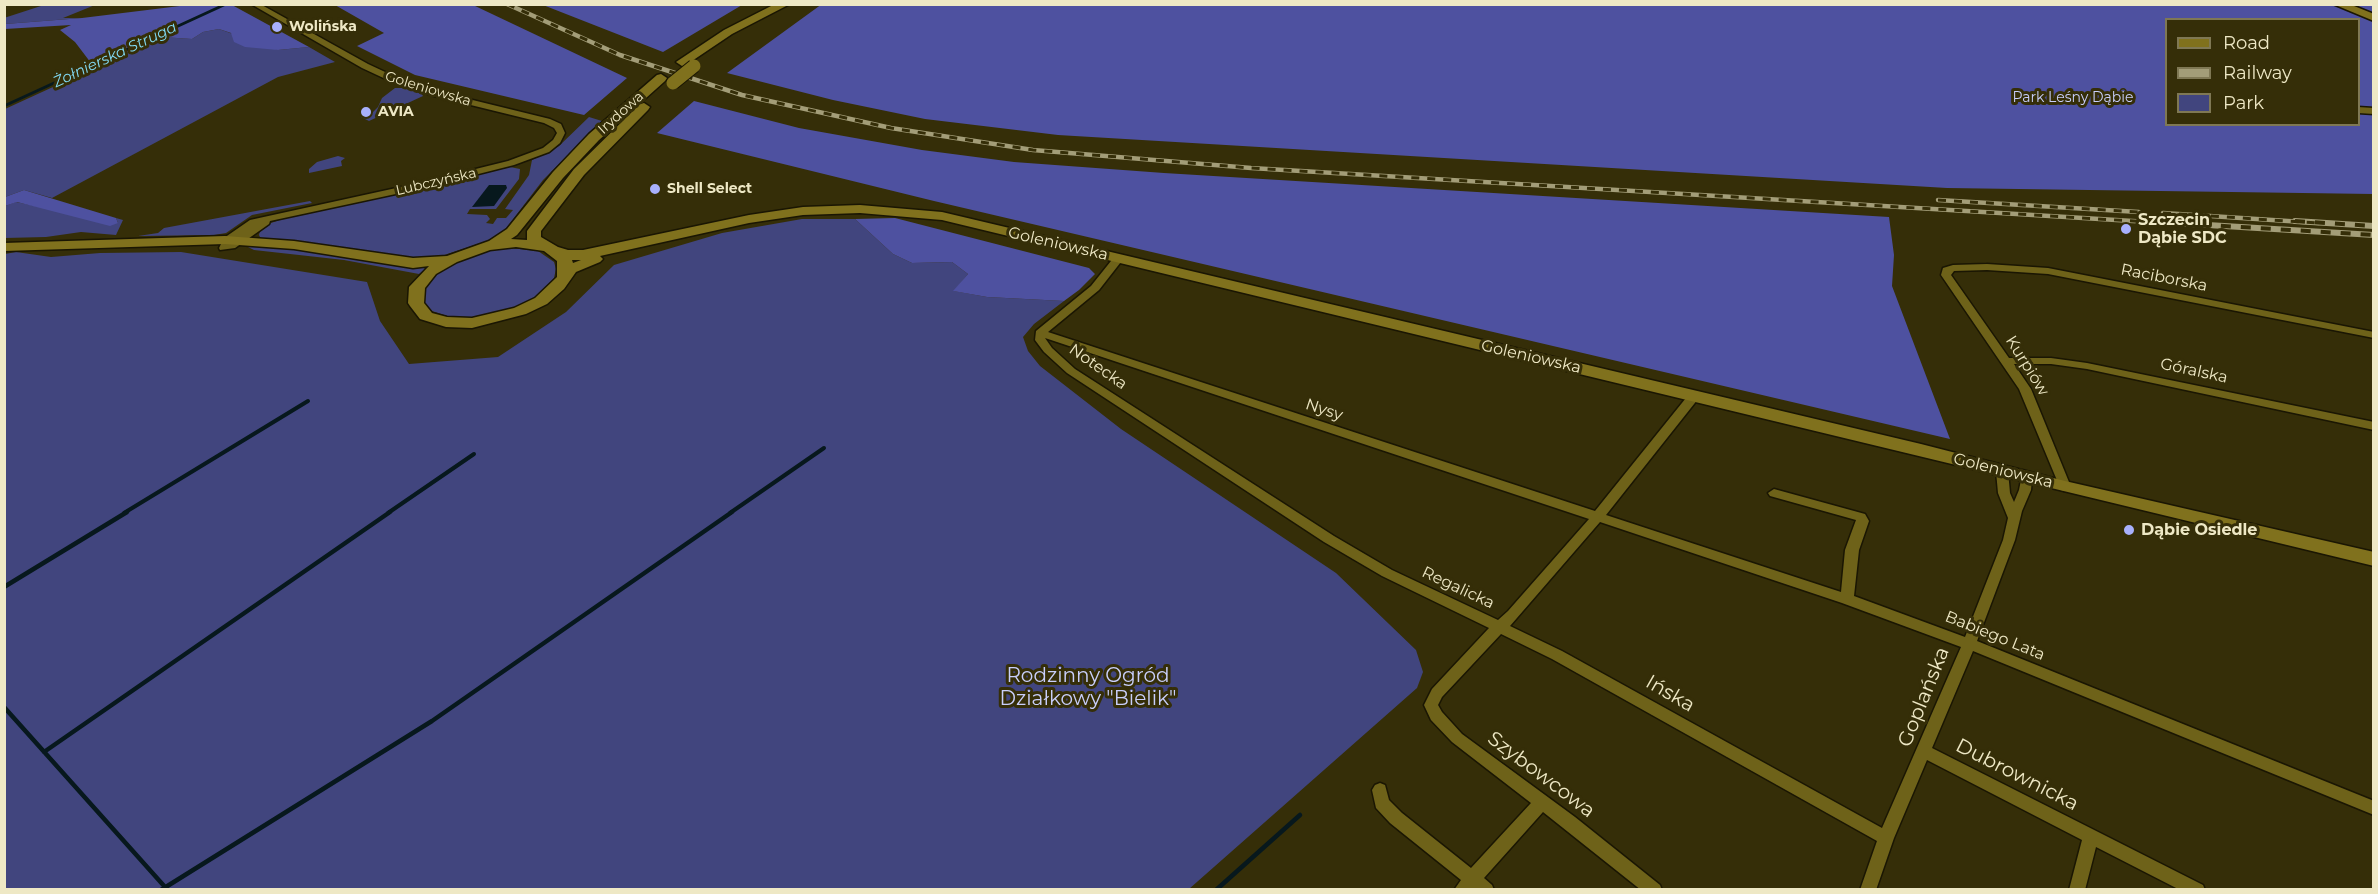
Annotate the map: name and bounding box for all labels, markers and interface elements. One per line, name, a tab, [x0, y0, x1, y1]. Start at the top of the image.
water label: Żołnierska Struga	[50, 18, 180, 92]
legend	[2165, 18, 2360, 126]
place label: Wolińska	[289, 19, 357, 35]
marker: Wolińska	[270, 20, 284, 34]
text: Road	[2223, 32, 2270, 54]
text: Railway	[2223, 62, 2292, 84]
street label: Goleniowska	[383, 68, 473, 110]
street label: Irydowa	[595, 88, 647, 138]
park label: Park Leśny Dąbie	[2012, 90, 2134, 106]
text: Park	[2223, 92, 2264, 114]
place label: AVIA	[378, 104, 414, 120]
marker: AVIA	[359, 105, 373, 119]
street label: Lubczyńska	[394, 165, 478, 199]
place label: Shell Select	[667, 181, 752, 197]
marker: Shell Select	[648, 182, 662, 196]
place label: Szczecin Dąbie SDC	[2138, 210, 2227, 248]
marker: Szczecin Dąbie SDC	[2119, 222, 2133, 236]
street label: Goleniowska	[1006, 223, 1110, 265]
street label: Raciborska	[2119, 260, 2209, 296]
street label: Kurpiów	[2001, 332, 2053, 400]
street label: Goleniowska	[1479, 336, 1583, 378]
street label: Notecka	[1065, 340, 1131, 394]
street label: Góralska	[2158, 354, 2230, 388]
street label: Nysy	[1303, 395, 1345, 425]
street label: Goleniowska	[1951, 449, 2055, 493]
place label: Dąbie Osiedle	[2141, 520, 2257, 540]
marker: Dąbie Osiedle	[2122, 523, 2136, 537]
street label: Regalicka	[1419, 563, 1497, 613]
street label: Babiego Lata	[1942, 607, 2048, 665]
street label: Goplańska	[1893, 644, 1955, 750]
park label: Rodzinny Ogród Działkowy "Bielik"	[999, 664, 1177, 711]
street label: Ińska	[1641, 670, 1699, 718]
street label: Szybowcowa	[1483, 727, 1599, 823]
street label: Dubrownicka	[1952, 734, 2082, 816]

